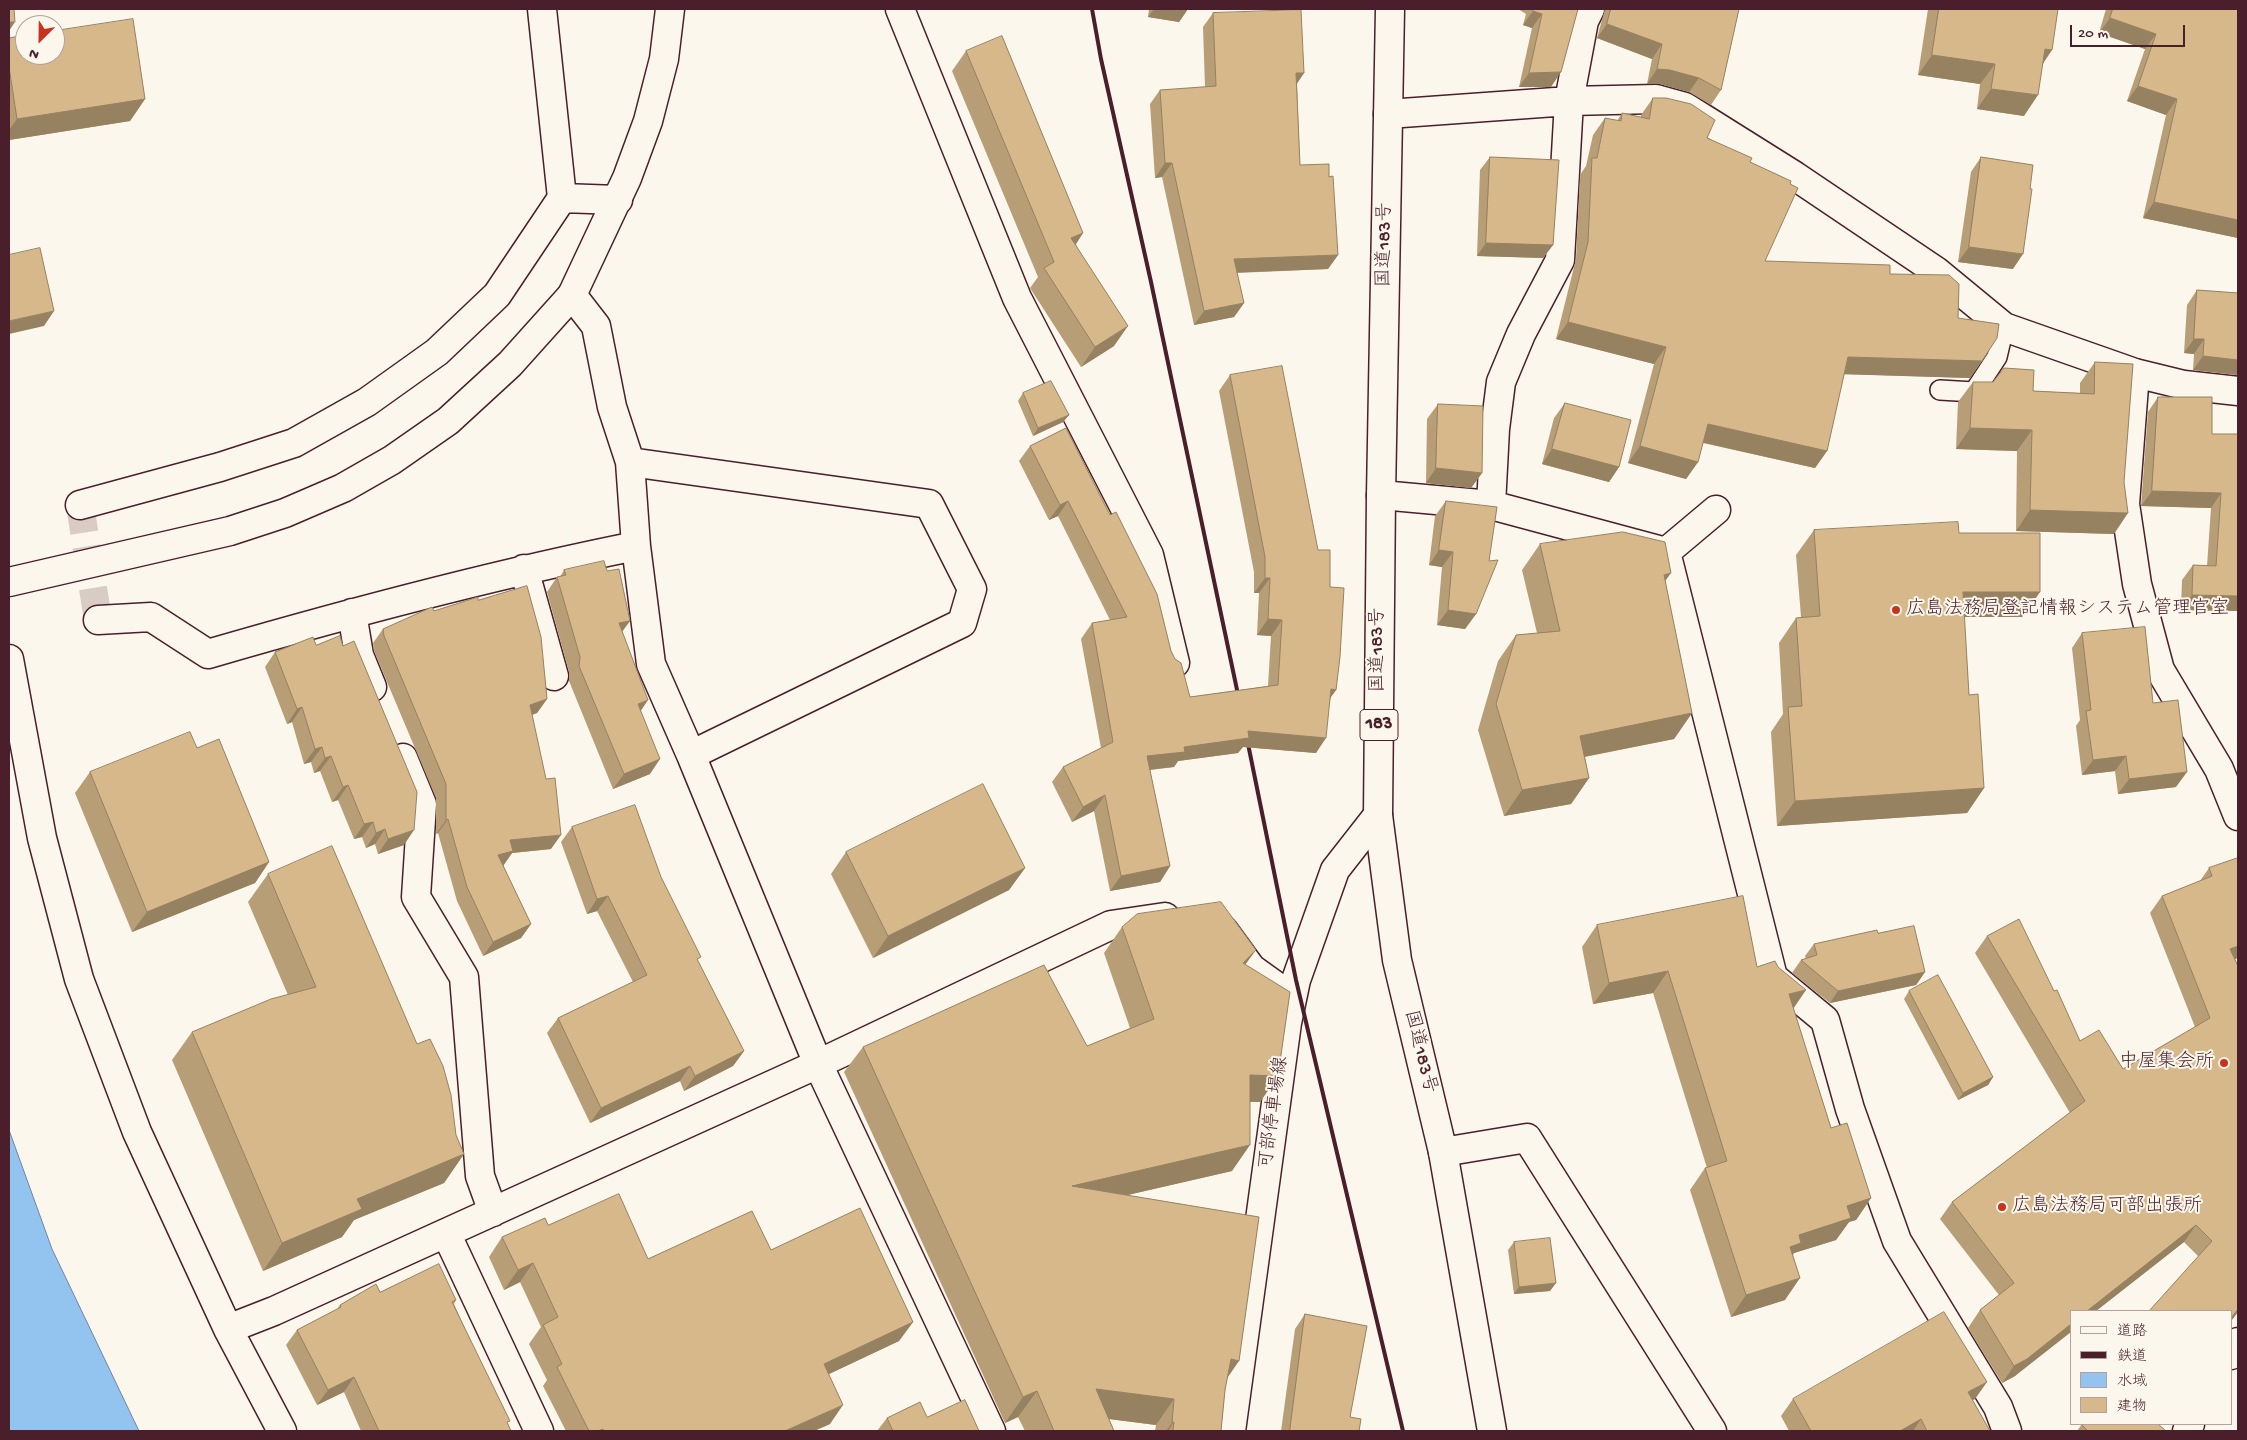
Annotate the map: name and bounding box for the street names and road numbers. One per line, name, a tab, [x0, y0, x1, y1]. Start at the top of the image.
street label: 国道183号	[1374, 202, 1398, 288]
street label: 国道183号	[1368, 608, 1390, 692]
road number: 183	[1360, 710, 1398, 740]
street label: 国道183号	[1398, 1008, 1440, 1096]
street label: 可部停車場線	[1256, 1055, 1294, 1171]

